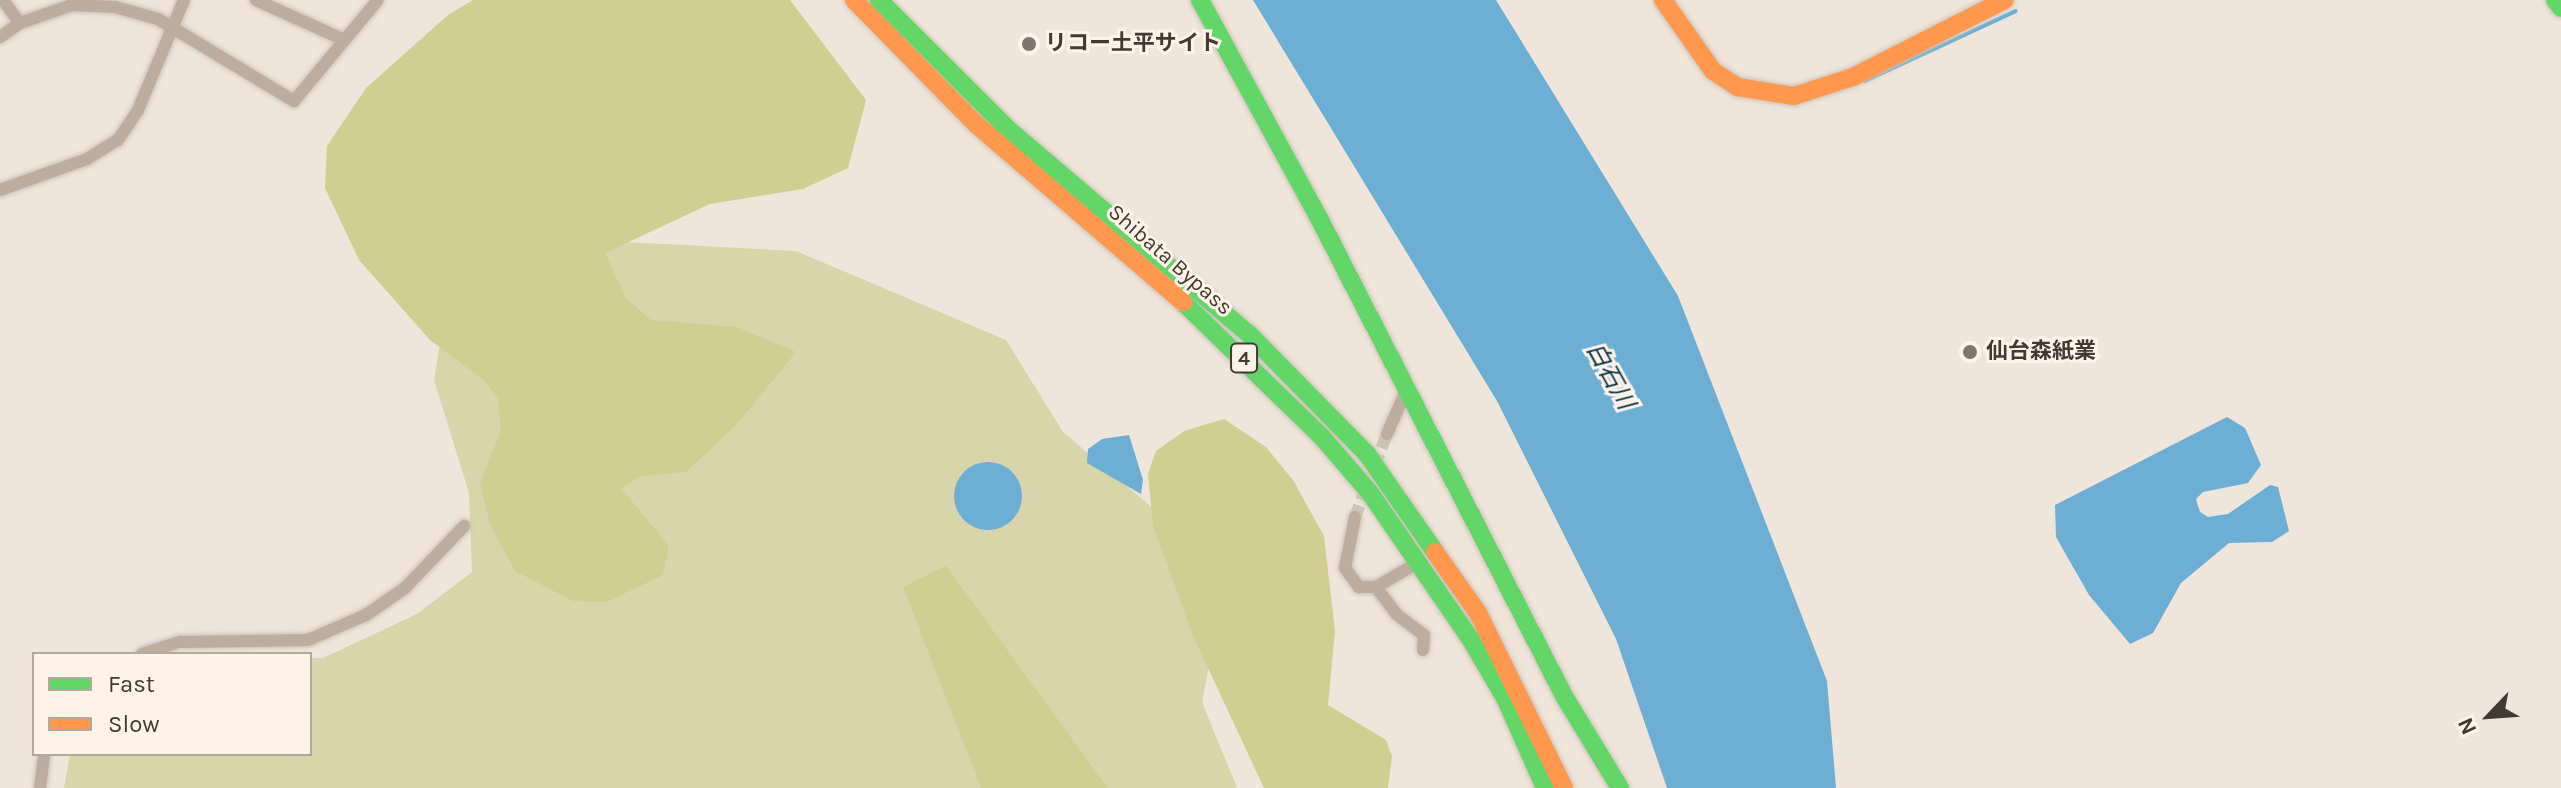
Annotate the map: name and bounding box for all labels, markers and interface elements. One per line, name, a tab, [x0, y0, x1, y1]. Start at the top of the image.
place label: リコー土平サイト	[1045, 31, 1221, 57]
marker: リコー土平サイト	[1020, 35, 1038, 53]
street label: Shibata Bypass	[1103, 199, 1237, 321]
water label: 白石川	[1580, 338, 1640, 414]
place label: 仙台森紙業	[1986, 339, 2096, 365]
road number: 4	[1230, 342, 1258, 374]
marker: 仙台森紙業	[1961, 343, 1979, 361]
legend	[32, 652, 312, 756]
text: Fast	[108, 670, 155, 698]
north arrow	[2449, 676, 2529, 756]
text: Slow	[108, 710, 160, 738]
text: N	[2452, 713, 2482, 739]

